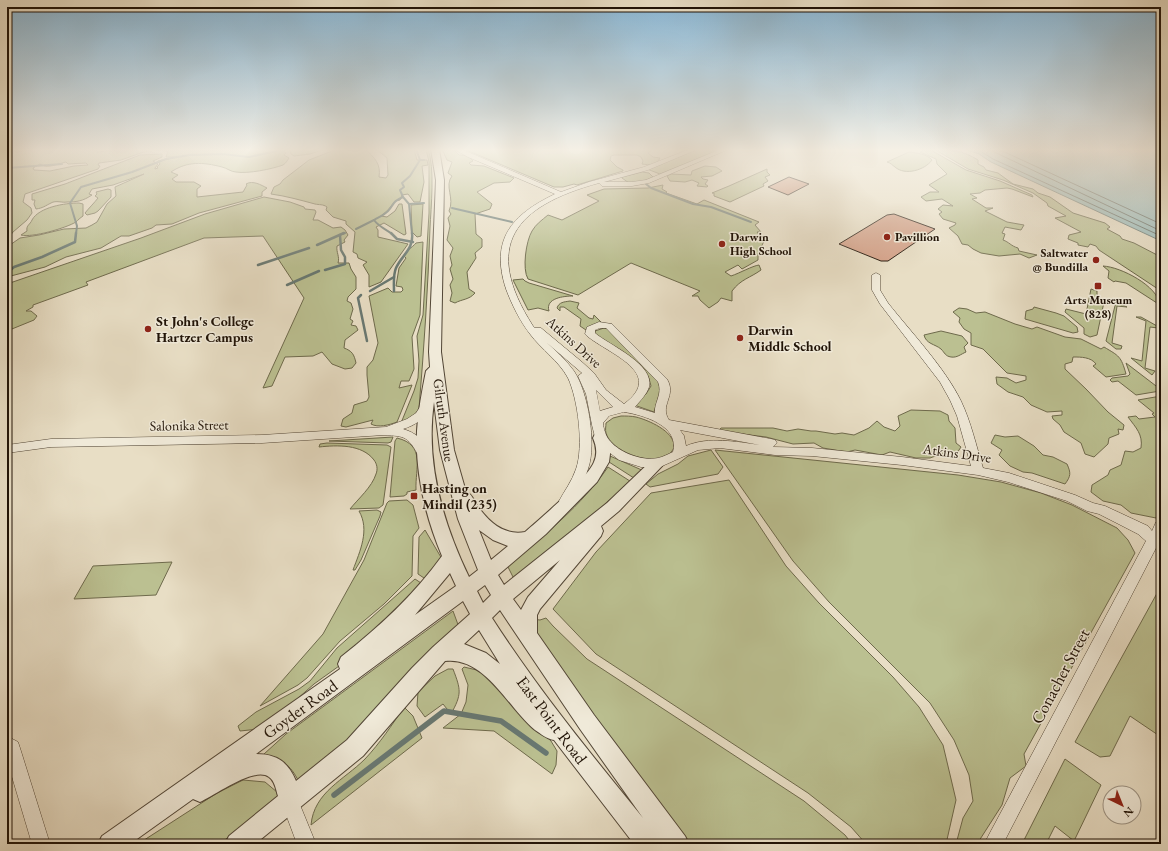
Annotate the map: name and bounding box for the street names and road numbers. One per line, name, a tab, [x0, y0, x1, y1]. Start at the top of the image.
street label: Atkins Drive	[542, 312, 606, 372]
street label: Gilruth Avenue	[429, 377, 459, 463]
street label: Salonika Street	[149, 415, 229, 435]
street label: Atkins Drive	[921, 439, 993, 467]
street label: Conacher Street	[1026, 624, 1095, 728]
street label: East Point Road	[512, 672, 592, 769]
street label: Goyder Road	[258, 674, 342, 744]

